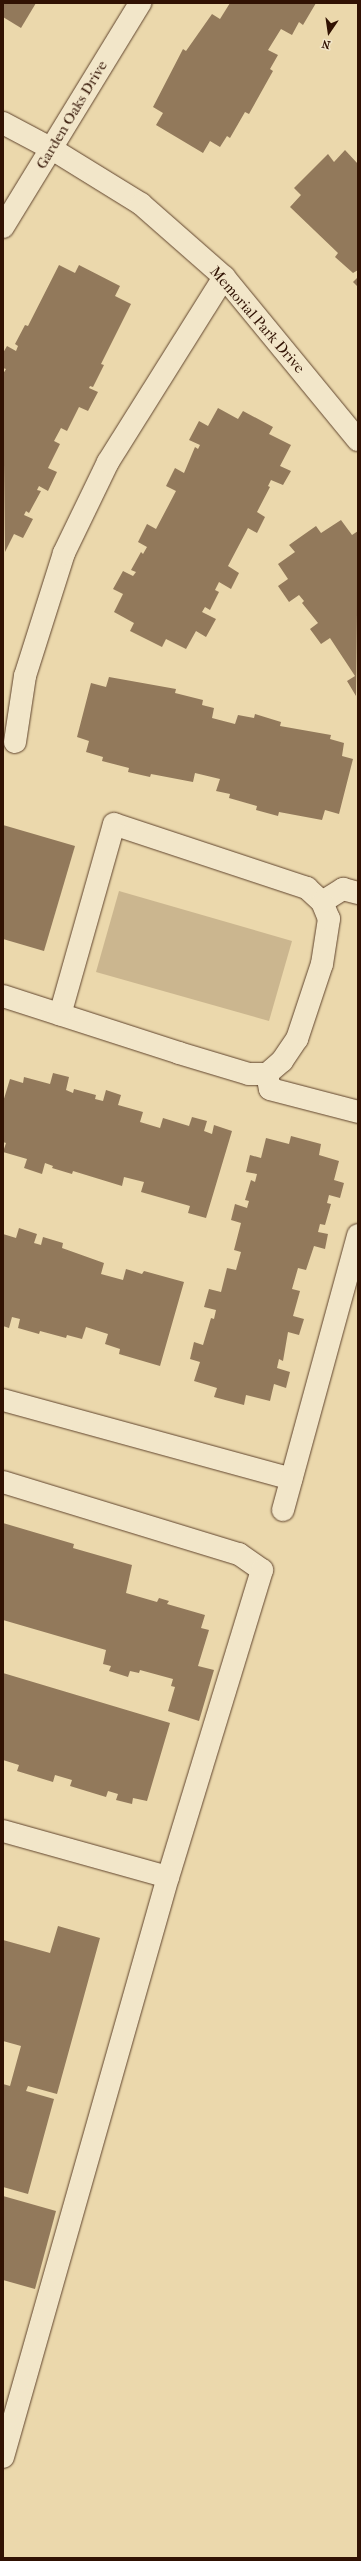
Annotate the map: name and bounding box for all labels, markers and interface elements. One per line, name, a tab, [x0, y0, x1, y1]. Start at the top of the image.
north arrow	[309, 12, 349, 52]
text: N	[321, 37, 332, 51]
street label: Garden Oaks Drive	[33, 58, 111, 172]
street label: Memorial Park Drive	[206, 263, 308, 377]

